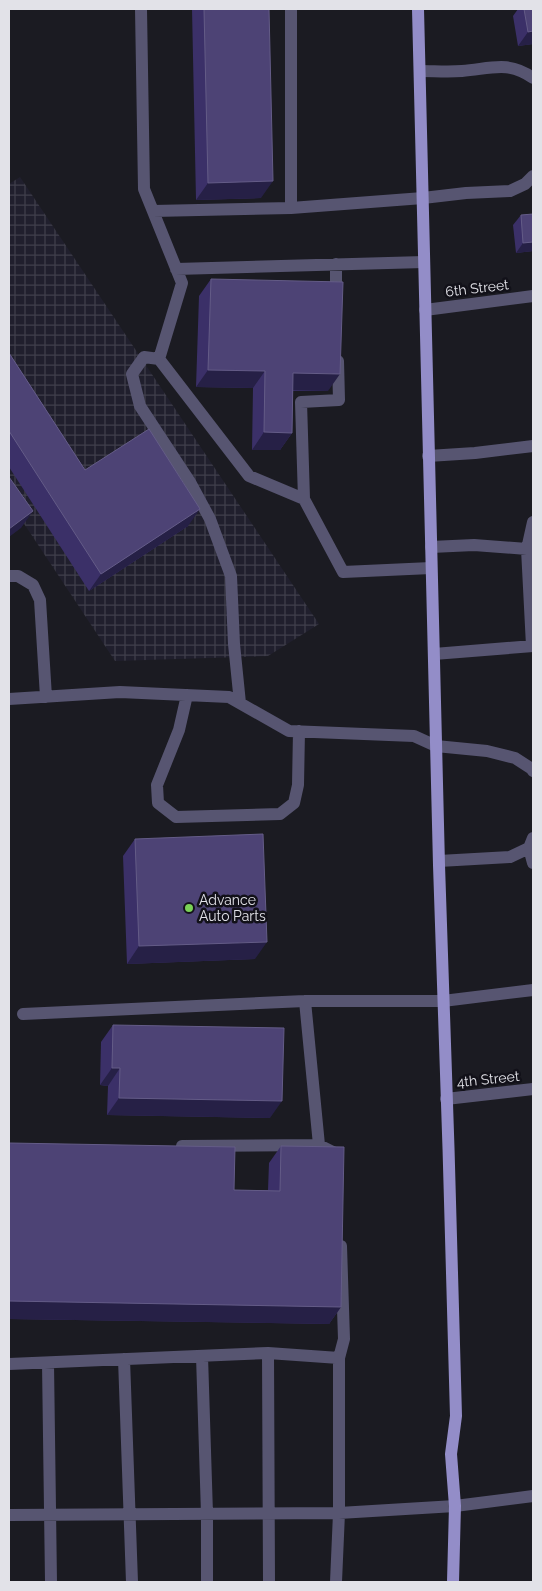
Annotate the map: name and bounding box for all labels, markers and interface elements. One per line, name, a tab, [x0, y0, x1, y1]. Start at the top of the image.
street label: 6th Street	[444, 276, 510, 300]
place label: Advance Auto Parts	[199, 892, 266, 924]
marker: Advance Auto Parts	[183, 902, 195, 914]
street label: 4th Street	[456, 1068, 520, 1090]

